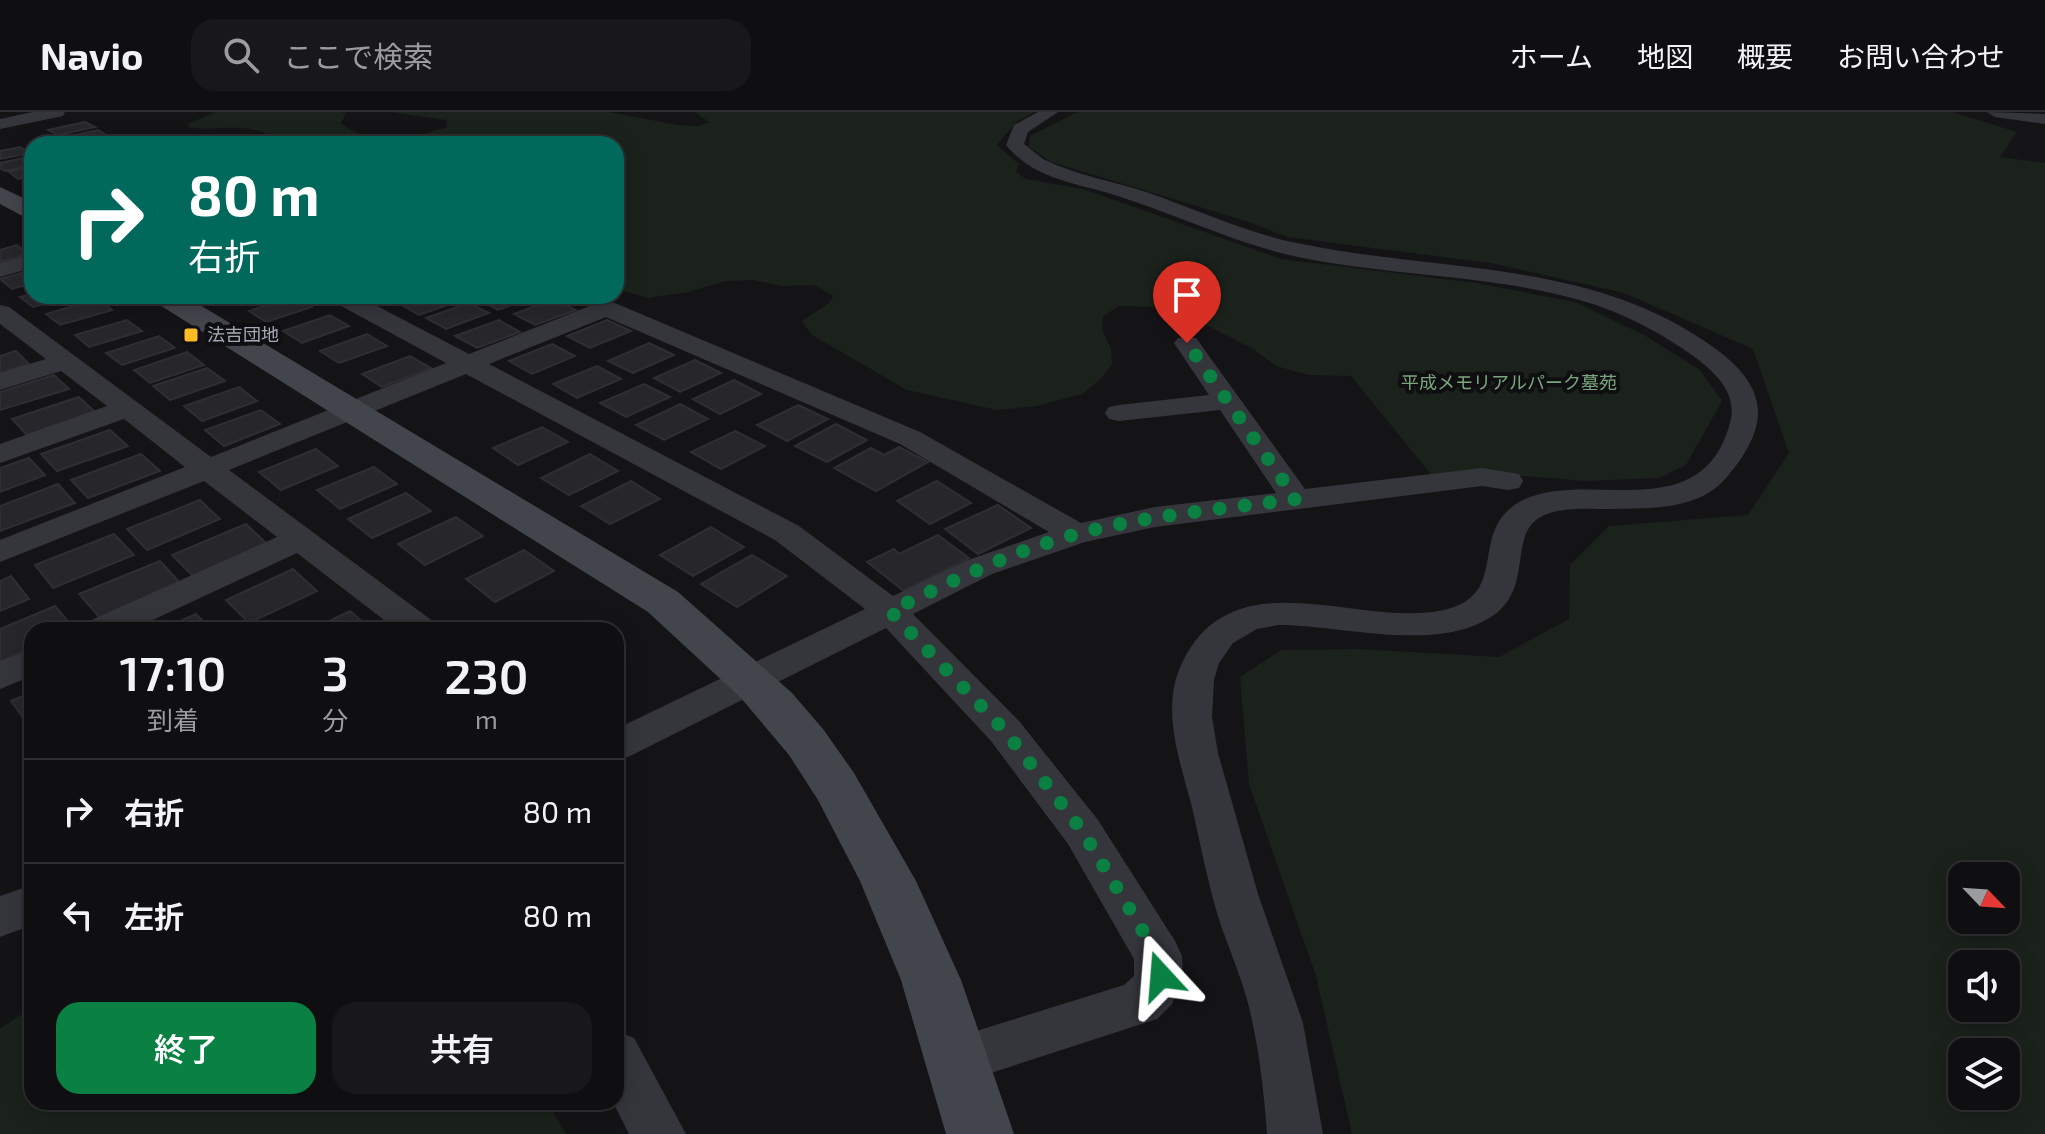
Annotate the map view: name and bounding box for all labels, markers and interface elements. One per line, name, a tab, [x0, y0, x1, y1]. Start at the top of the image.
search box	[191, 19, 751, 91]
text: Navio	[40, 32, 143, 78]
icon: search	[219, 33, 263, 77]
text: ここで検索	[283, 38, 433, 74]
text: ホーム	[1510, 39, 1593, 73]
text: 地図	[1637, 39, 1693, 73]
text: 概要	[1737, 39, 1793, 73]
text: お問い合わせ	[1837, 39, 2005, 73]
text: 80 m	[188, 160, 320, 227]
icon: right	[56, 168, 160, 272]
text: 右折	[188, 234, 260, 277]
pin	[1153, 261, 1221, 343]
icon: arrive	[1165, 273, 1209, 317]
place label: 法吉団地	[207, 323, 279, 345]
marker: 法吉団地	[182, 326, 200, 344]
park label: 平成メモリアルパーク墓苑	[1401, 371, 1617, 393]
text: 17:10	[120, 643, 226, 701]
text: 3	[322, 643, 349, 701]
text: 230	[444, 646, 528, 704]
text: m	[475, 703, 498, 734]
text: 到着	[147, 704, 199, 735]
text: 分	[322, 704, 348, 735]
icon: right	[56, 789, 100, 833]
text: 80 m	[523, 793, 592, 829]
text: 右折	[124, 794, 184, 830]
north arrow	[1948, 862, 2020, 934]
map controls	[1948, 862, 2020, 1110]
icon: left	[56, 893, 100, 937]
text: 80 m	[523, 897, 592, 933]
text: 左折	[124, 898, 184, 934]
position arrow	[1119, 934, 1203, 1018]
button: sound	[1948, 950, 2020, 1022]
button: 終了	[56, 1002, 316, 1094]
button: 共有	[332, 1002, 592, 1094]
button: layers	[1948, 1038, 2020, 1110]

